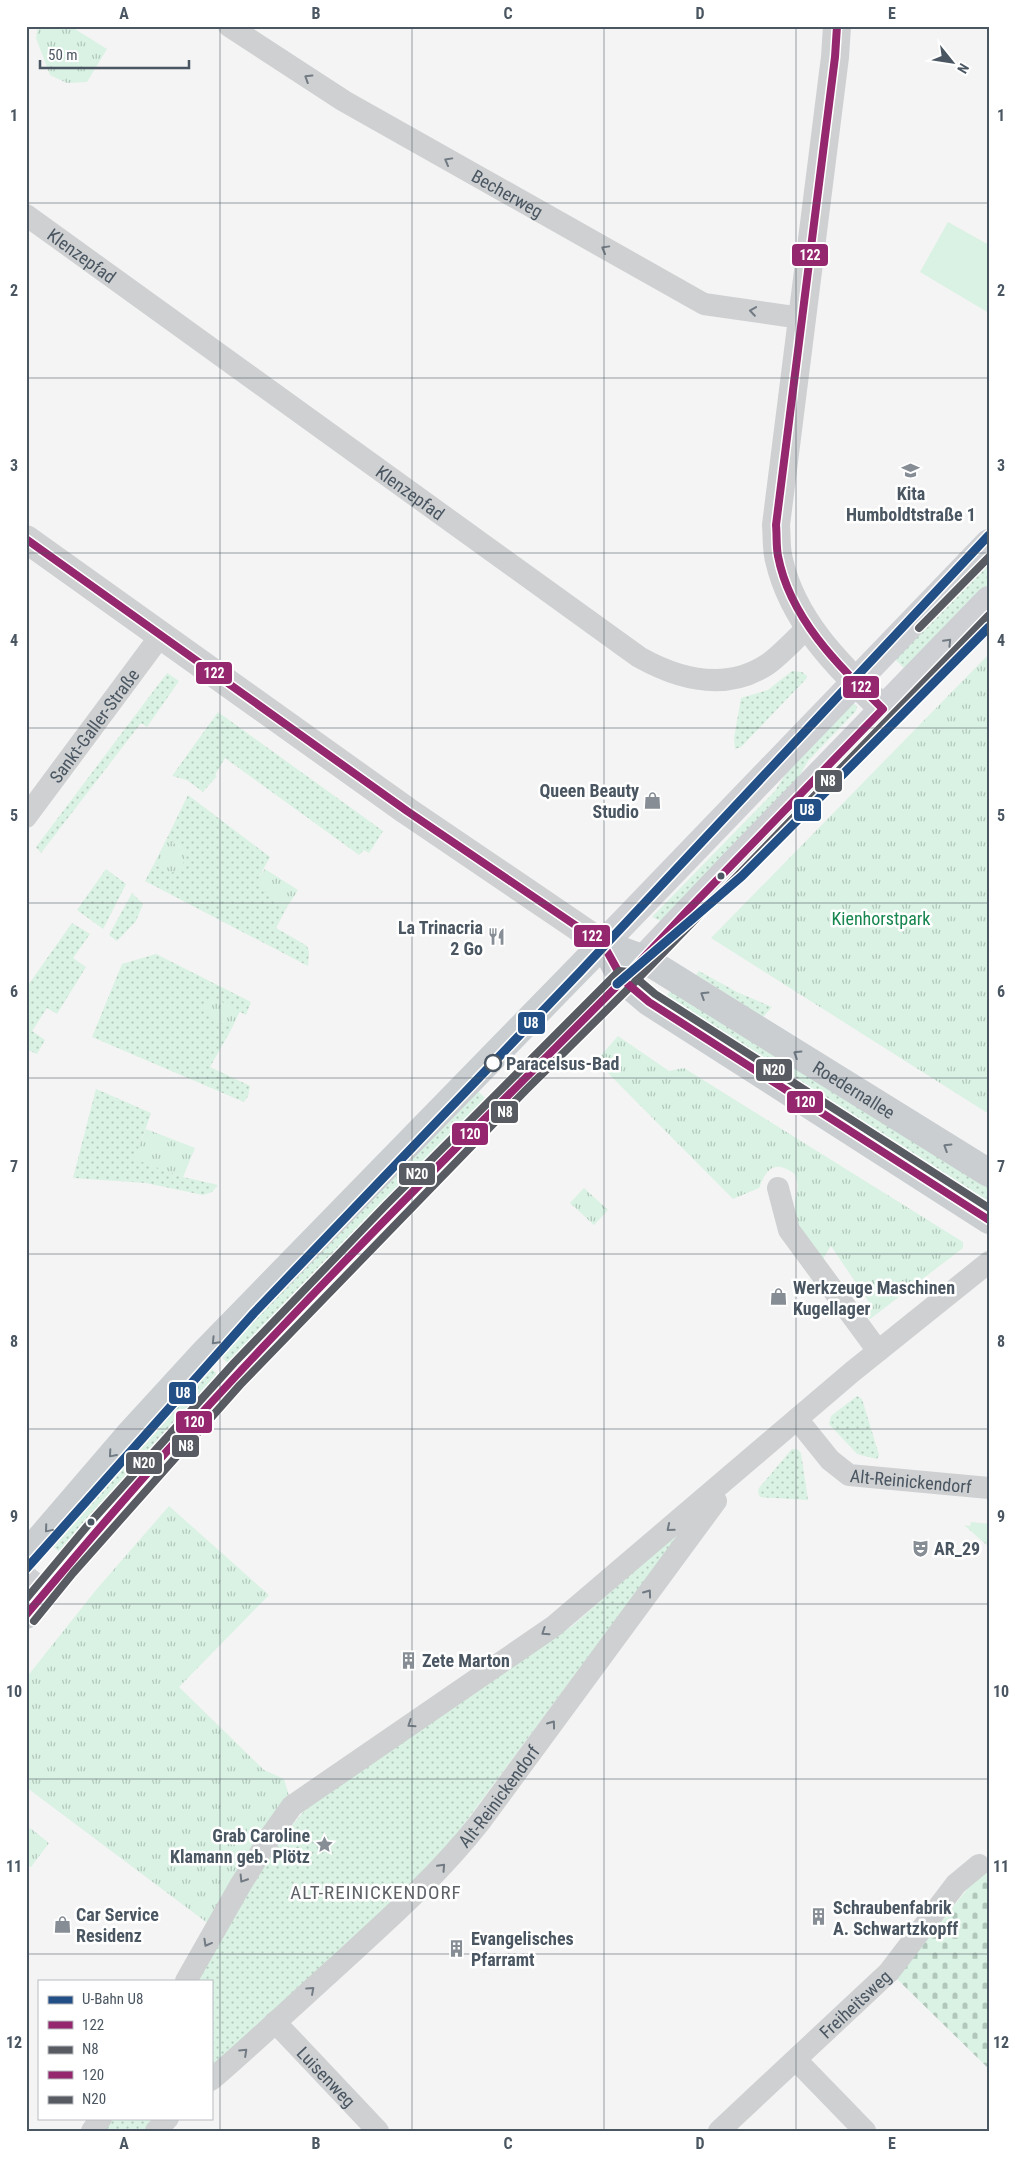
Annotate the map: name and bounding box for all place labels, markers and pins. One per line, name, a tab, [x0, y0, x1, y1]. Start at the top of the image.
school or university icon: Kita Humboldtstraße 1	[901, 460, 921, 480]
place label: Kita Humboldtstraße 1	[846, 483, 976, 525]
place label: Queen Beauty Studio	[539, 780, 639, 822]
shop icon: Queen Beauty Studio	[643, 790, 663, 810]
unlabelled marker	[716, 871, 726, 881]
place label: La Trinacria 2 Go	[398, 917, 483, 959]
restaurant icon: La Trinacria 2 Go	[487, 927, 507, 947]
place label: Paracelsus-Bad	[506, 1053, 619, 1074]
marker: Paracelsus-Bad	[484, 1054, 502, 1072]
place label: Werkzeuge Maschinen Kugellager	[793, 1277, 955, 1319]
shop icon: Werkzeuge Maschinen Kugellager	[769, 1287, 789, 1307]
unlabelled marker	[86, 1517, 96, 1527]
theatre icon: AR_29	[910, 1538, 930, 1558]
place label: AR_29	[934, 1538, 980, 1559]
building icon: Zete Marton	[398, 1650, 418, 1670]
place label: Zete Marton	[422, 1650, 510, 1671]
place label: Grab Caroline Klamann geb. Plötz	[170, 1825, 310, 1867]
place icon: Grab Caroline Klamann geb. Plötz	[314, 1835, 334, 1855]
place label: Schraubenfabrik A. Schwartzkopff	[833, 1897, 958, 1939]
place label: Car Service Residenz	[76, 1904, 159, 1946]
building icon: Schraubenfabrik A. Schwartzkopff	[809, 1907, 829, 1927]
shop icon: Car Service Residenz	[52, 1914, 72, 1934]
place label: Evangelisches Pfarramt	[471, 1928, 574, 1970]
building icon: Evangelisches Pfarramt	[447, 1938, 467, 1958]

